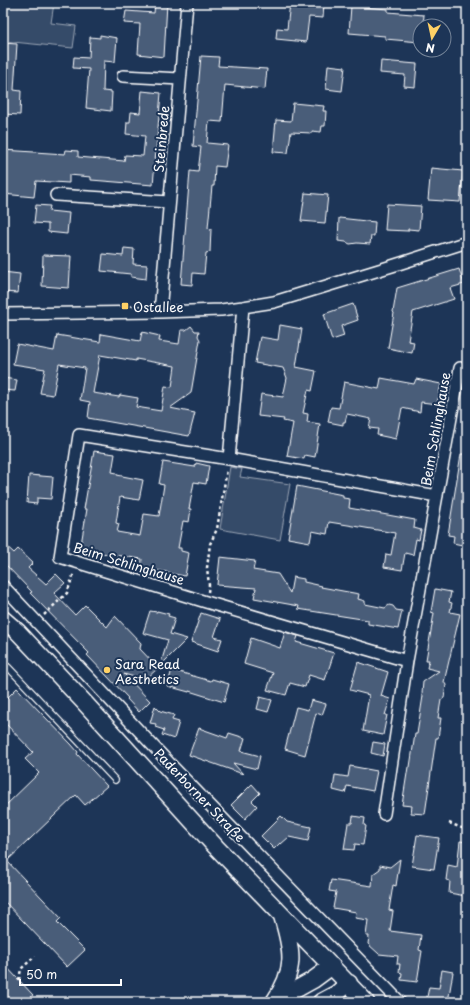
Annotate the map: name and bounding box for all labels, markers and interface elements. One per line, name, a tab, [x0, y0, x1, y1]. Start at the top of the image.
north arrow	[412, 18, 452, 58]
text: N	[424, 39, 436, 57]
street label: Steinbrede	[149, 105, 173, 173]
place label: Ostallee	[133, 297, 184, 316]
marker: Ostallee	[120, 301, 130, 311]
street label: Beim Schlinghause	[416, 371, 454, 487]
street label: Beim Schlinghause	[71, 537, 187, 589]
place label: Sara Read Aesthetics	[115, 654, 180, 688]
marker: Sara Read Aesthetics	[102, 665, 112, 675]
street label: Paderborner Straße	[150, 744, 250, 846]
scale bar	[20, 961, 121, 987]
text: 50 m	[26, 965, 57, 983]

